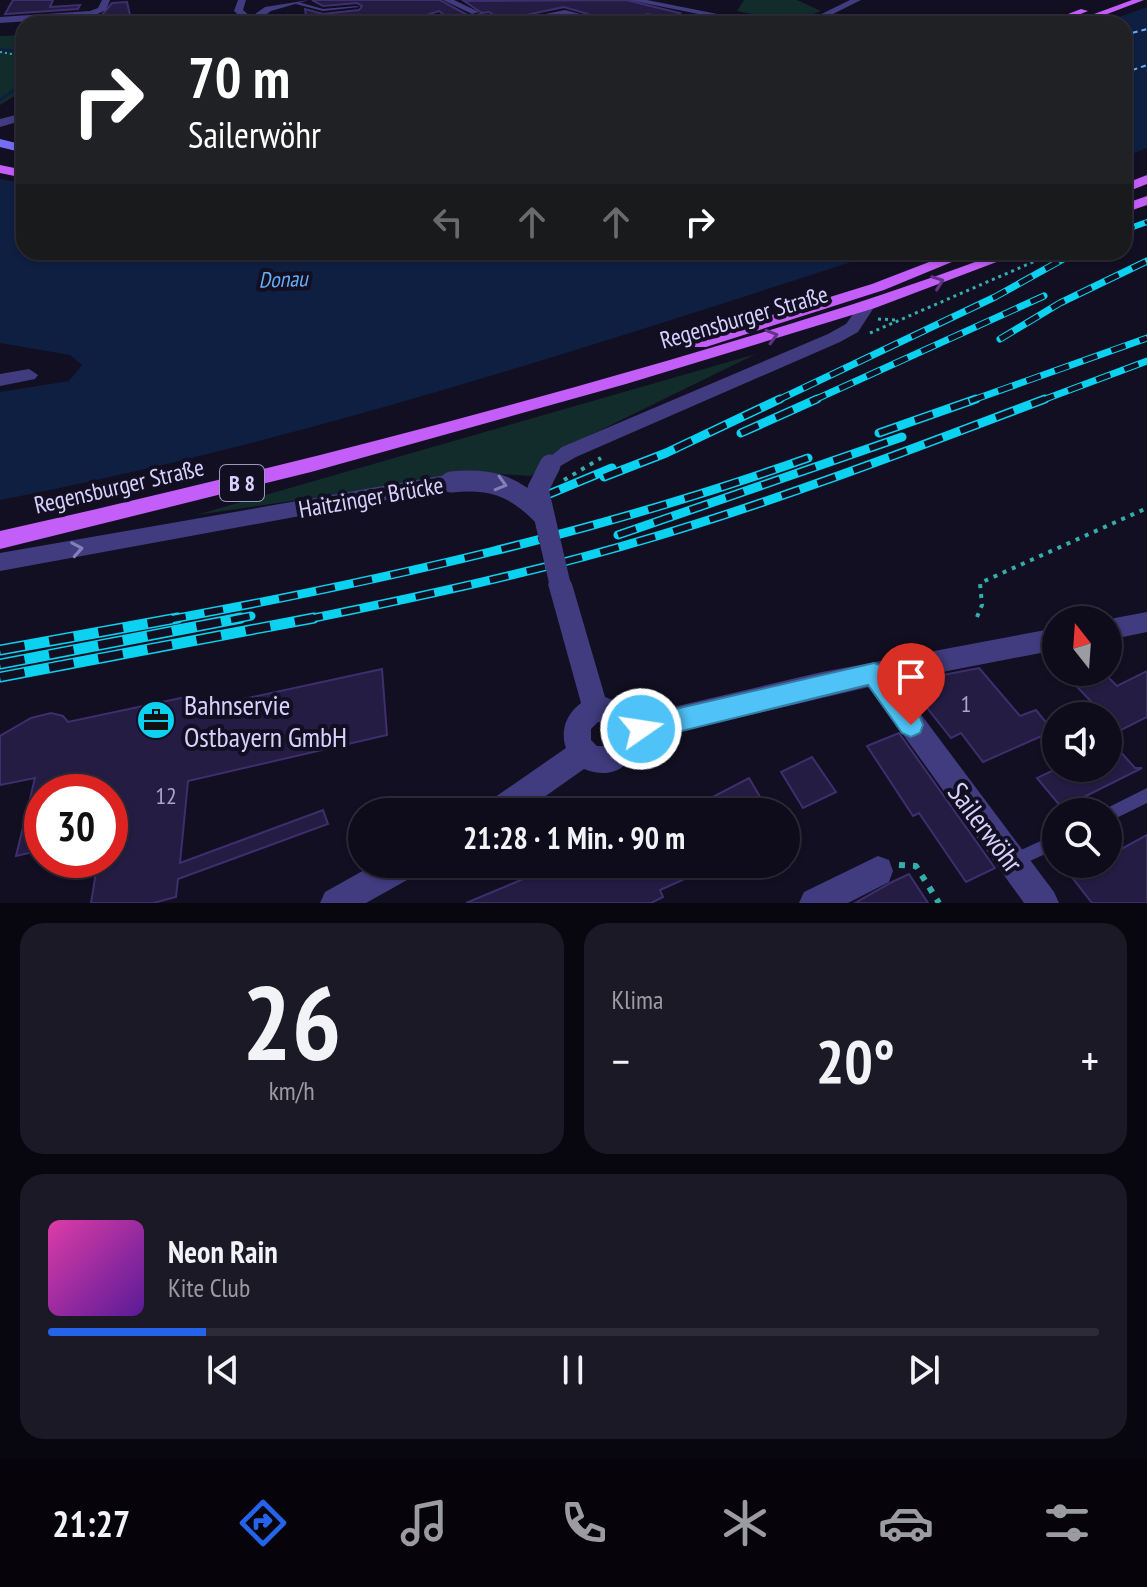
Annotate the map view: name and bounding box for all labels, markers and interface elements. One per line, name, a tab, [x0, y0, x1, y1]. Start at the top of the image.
text: 70 m	[188, 41, 290, 113]
icon: right	[56, 48, 160, 152]
text: Sailerwöhr	[188, 111, 321, 158]
icon: left	[426, 200, 470, 244]
icon: ahead	[510, 200, 554, 244]
icon: ahead	[594, 200, 638, 244]
icon: right	[678, 200, 722, 244]
water label: Donau	[258, 264, 309, 294]
one-way arrow	[930, 275, 944, 292]
street label: Regensburger Straße	[656, 278, 832, 356]
one-way arrow	[764, 329, 778, 345]
street label: Regensburger Straße	[31, 451, 207, 521]
road number: B 8	[220, 465, 264, 501]
street label: Haitzinger Brücke	[296, 469, 446, 525]
one-way arrow	[494, 475, 507, 491]
one-way arrow	[70, 541, 84, 558]
north arrow	[1042, 606, 1122, 686]
map controls	[1042, 606, 1122, 878]
pin	[877, 643, 945, 725]
icon: arrive	[889, 655, 933, 699]
place label: Bahnservie Ostbayern GmbH	[184, 686, 347, 755]
position arrow	[599, 687, 683, 771]
house number: 1	[961, 688, 971, 719]
office icon: Bahnservie Ostbayern GmbH	[135, 699, 177, 741]
button: sound	[1042, 702, 1122, 782]
speed limit sign: 30	[24, 774, 128, 878]
street label: Sailerwöhr	[940, 775, 1032, 880]
house number: 12	[155, 780, 177, 811]
button: search	[1042, 798, 1122, 878]
text: 21:28 · 1 Min. · 90 m	[463, 818, 685, 857]
text: 26	[242, 954, 341, 1089]
text: Klima	[612, 983, 663, 1016]
text: 20°	[816, 1022, 895, 1100]
text: −	[612, 1032, 630, 1089]
text: +	[1081, 1032, 1099, 1089]
text: km/h	[269, 1074, 315, 1107]
text: Neon Rain	[168, 1232, 278, 1271]
text: Kite Club	[168, 1271, 250, 1304]
icon: previous	[201, 1348, 245, 1392]
icon: pause	[551, 1348, 595, 1392]
icon: next	[902, 1348, 946, 1392]
icon: directions	[235, 1495, 291, 1551]
icon: music	[396, 1495, 452, 1551]
icon: phone	[556, 1495, 612, 1551]
icon: climate	[717, 1495, 773, 1551]
icon: car	[878, 1495, 934, 1551]
icon: filters	[1039, 1495, 1095, 1551]
text: 21:27	[52, 1500, 130, 1547]

